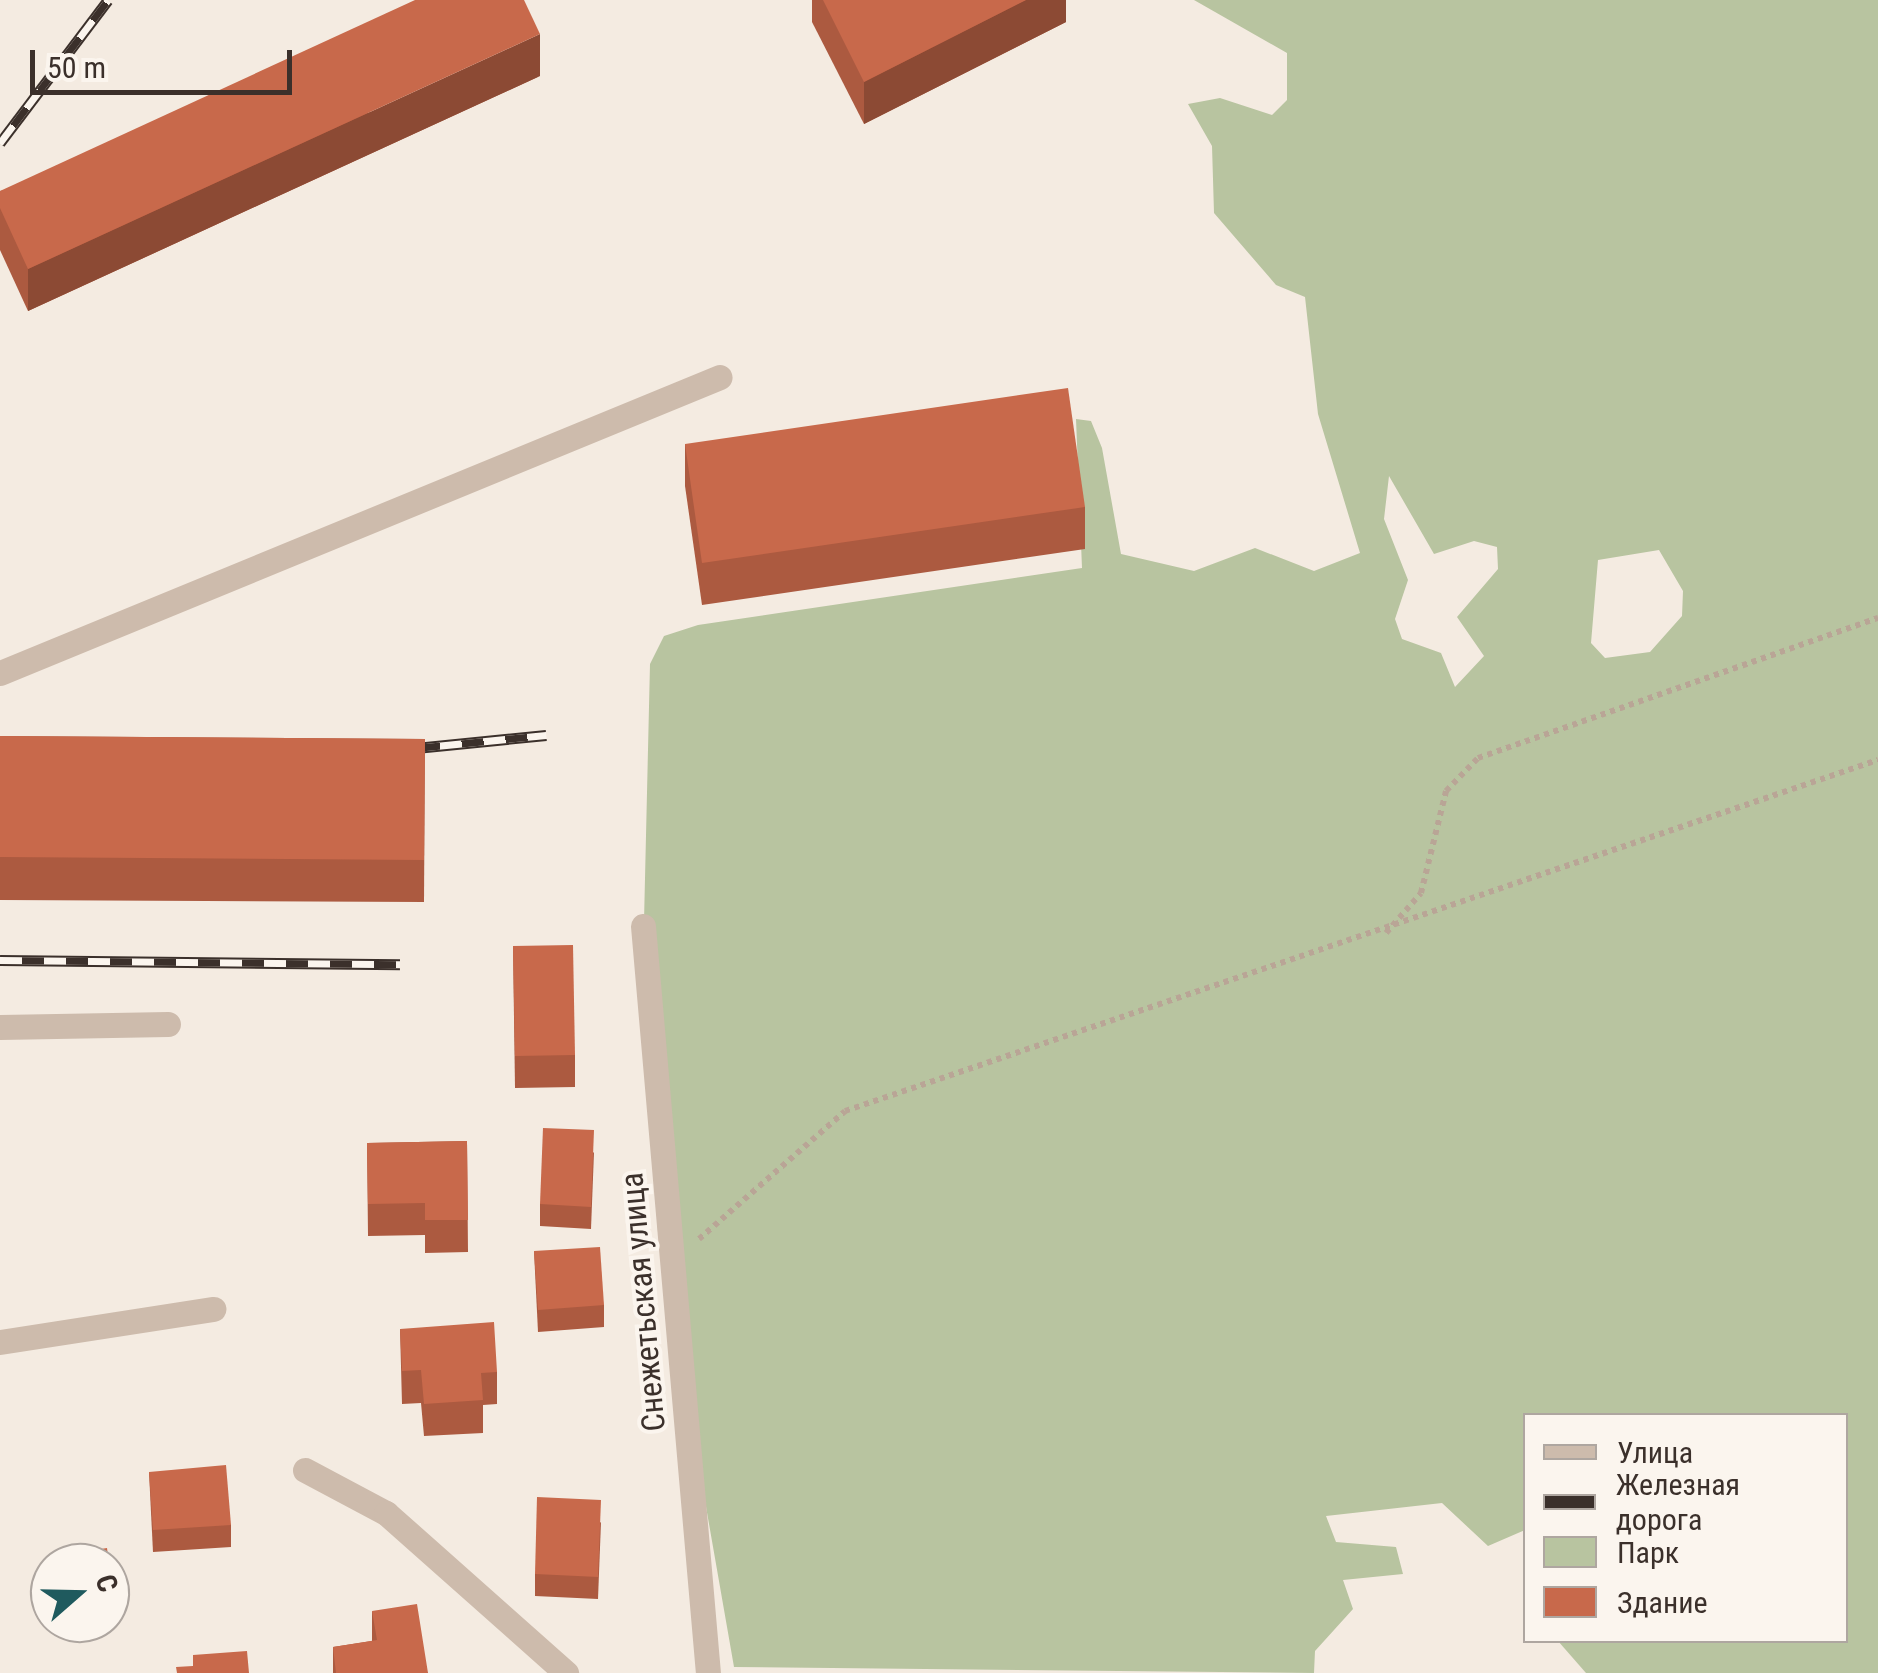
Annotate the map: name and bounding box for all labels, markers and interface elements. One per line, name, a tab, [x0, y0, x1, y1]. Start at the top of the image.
scale bar	[35, 30, 298, 92]
text: 50 m	[47, 50, 106, 85]
street label: Снежетьская улица	[613, 1171, 673, 1433]
legend	[1523, 1413, 1848, 1643]
text: Улица	[1617, 1435, 1693, 1470]
text: Железная дорога	[1616, 1467, 1740, 1537]
text: Парк	[1617, 1535, 1679, 1570]
north arrow	[30, 1543, 130, 1643]
text: С	[89, 1570, 125, 1596]
text: Здание	[1617, 1585, 1708, 1620]

